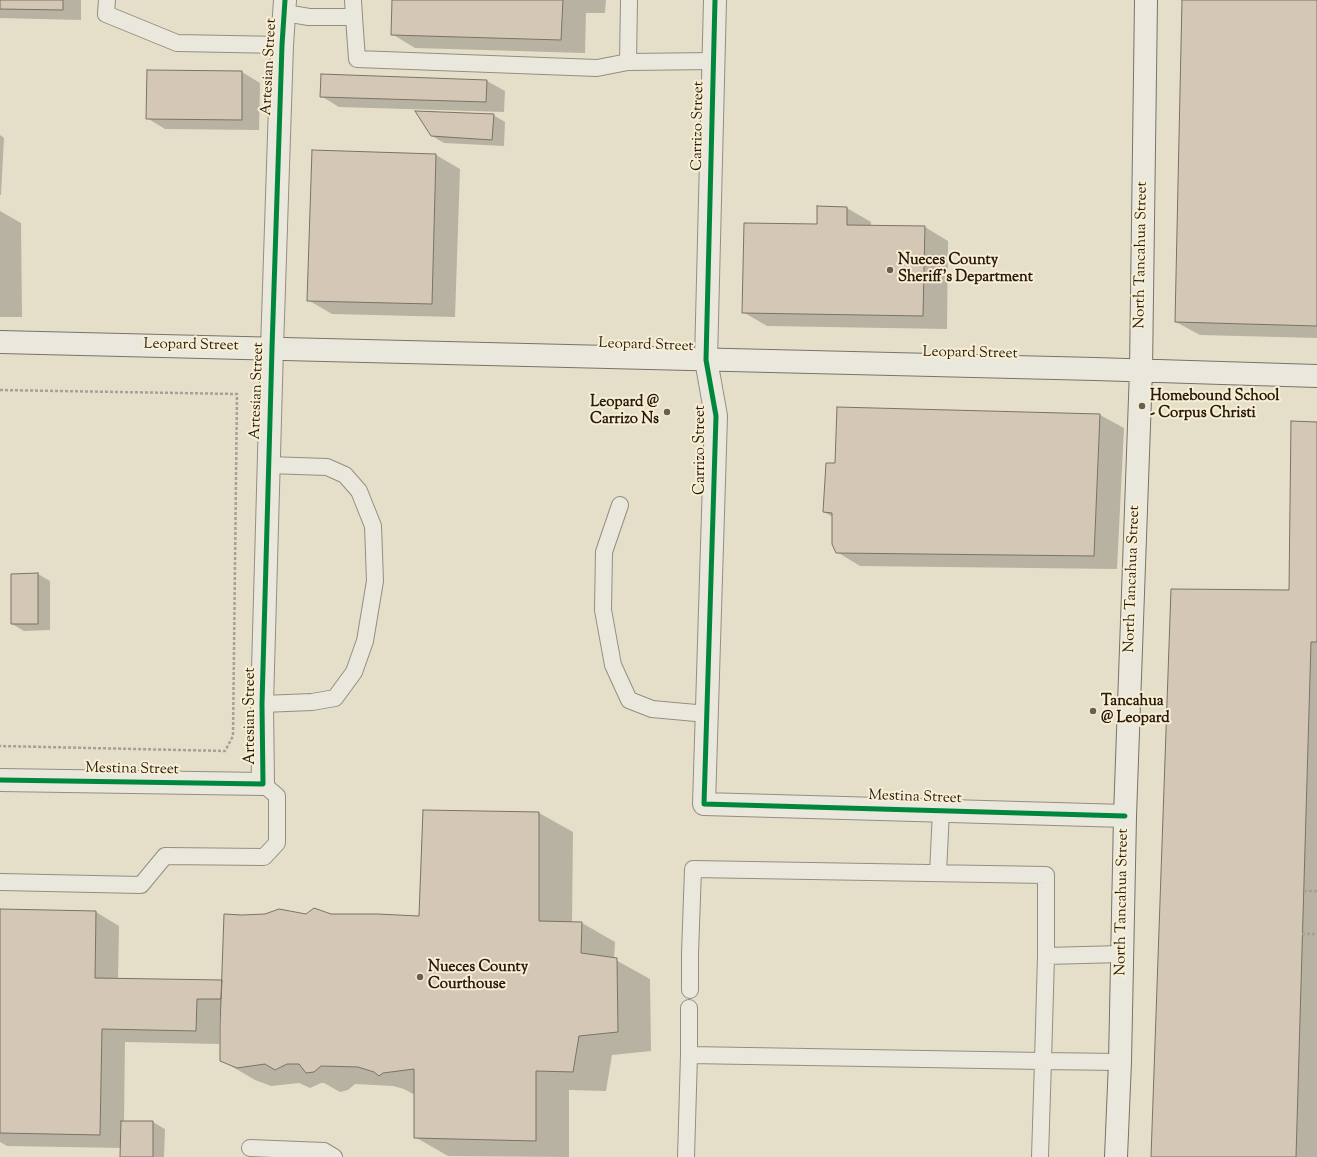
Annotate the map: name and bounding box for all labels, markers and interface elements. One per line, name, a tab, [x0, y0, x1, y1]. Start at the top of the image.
street label: Artesian Street	[258, 18, 282, 116]
street label: Carrizo Street	[689, 81, 709, 171]
street label: North Tancahua Street	[1132, 181, 1152, 329]
place label: Nueces County Sheriff's Department	[898, 252, 1033, 287]
marker: Nueces County Sheriff's Department	[885, 265, 895, 275]
street label: Leopard Street	[598, 335, 694, 357]
street label: Leopard Street	[143, 336, 239, 356]
street label: Artesian Street	[247, 342, 269, 440]
street label: Leopard Street	[922, 344, 1018, 364]
place label: Homebound School - Corpus Christi	[1150, 388, 1279, 423]
place label: Leopard @ Carrizo Ns	[590, 394, 659, 429]
marker: Homebound School - Corpus Christi	[1137, 401, 1147, 411]
street label: Carrizo Street	[692, 405, 710, 495]
marker: Leopard @ Carrizo Ns	[662, 407, 672, 417]
street label: North Tancahua Street	[1121, 505, 1145, 653]
street label: Artesian Street	[242, 667, 260, 765]
place label: Tancahua @ Leopard	[1101, 693, 1170, 728]
marker: Tancahua @ Leopard	[1088, 706, 1098, 716]
street label: Mestina Street	[85, 760, 179, 780]
street label: Mestina Street	[868, 787, 962, 809]
street label: North Tancahua Street	[1113, 828, 1133, 976]
place label: Nueces County Courthouse	[428, 959, 528, 994]
marker: Nueces County Courthouse	[415, 972, 425, 982]

